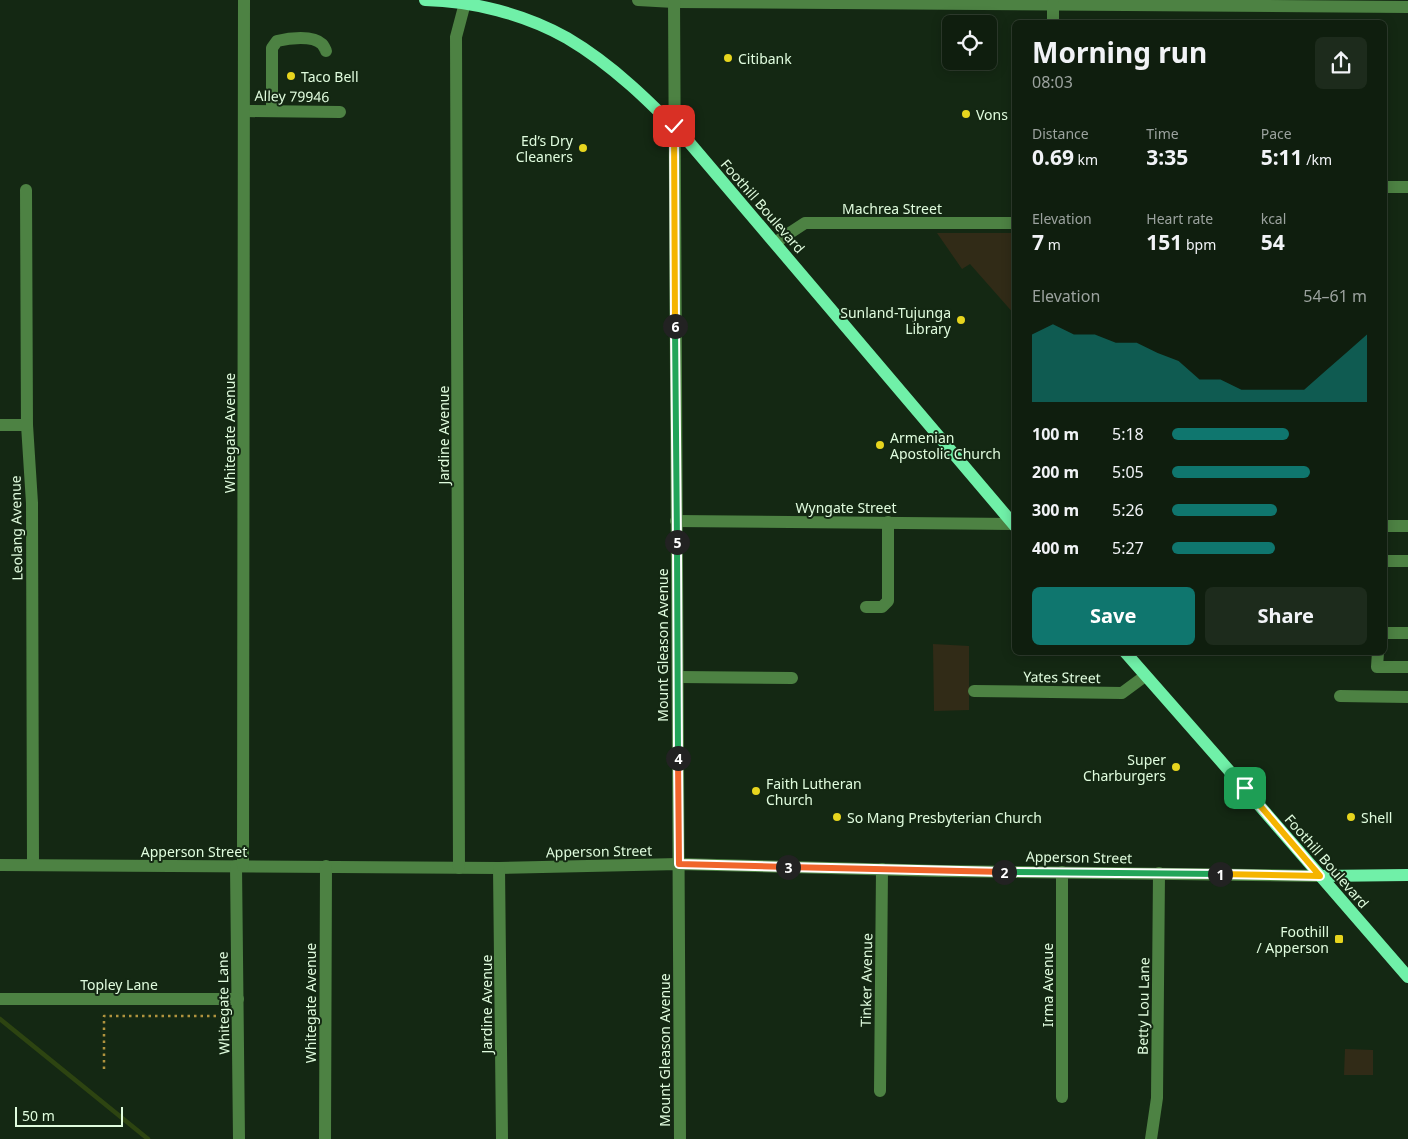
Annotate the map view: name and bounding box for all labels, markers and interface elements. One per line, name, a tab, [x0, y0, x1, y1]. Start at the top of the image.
map controls	[942, 15, 997, 70]
button: locate	[942, 15, 997, 70]
text: Morning run	[1032, 33, 1207, 71]
button: share	[1315, 37, 1367, 89]
place label: Citibank	[738, 49, 792, 68]
marker: Citibank	[722, 52, 734, 64]
place label: Taco Bell	[301, 67, 359, 86]
marker: Taco Bell	[285, 70, 297, 82]
text: 08:03	[1032, 71, 1073, 93]
street label: Alley 79946	[255, 86, 329, 106]
pin	[653, 105, 695, 147]
place label: Vons	[976, 105, 1008, 124]
marker: Vons	[960, 108, 972, 120]
icon: check	[660, 112, 688, 140]
text: Distance	[1032, 124, 1089, 143]
text: Time	[1146, 124, 1179, 143]
text: Pace	[1261, 124, 1292, 143]
place label: Ed’s Dry Cleaners	[516, 131, 574, 166]
marker: Ed’s Dry Cleaners	[577, 142, 589, 154]
text: 0.69	[1032, 143, 1074, 171]
text: 3:35	[1146, 143, 1188, 171]
text: 5:11	[1261, 143, 1303, 171]
text: km	[1074, 150, 1098, 169]
text: /km	[1303, 150, 1332, 169]
street label: Foothill Boulevard	[717, 155, 809, 257]
street label: Machrea Street	[842, 199, 942, 218]
text: Elevation	[1032, 209, 1092, 228]
text: Heart rate	[1146, 209, 1213, 228]
text: kcal	[1261, 209, 1286, 228]
text: 7	[1032, 228, 1044, 256]
text: 151	[1146, 228, 1182, 256]
text: 54	[1261, 228, 1285, 256]
text: m	[1044, 235, 1061, 254]
text: bpm	[1182, 235, 1216, 254]
text: Elevation	[1032, 285, 1100, 307]
text: 54–61 m	[1303, 285, 1367, 307]
place label: Sunland-Tujunga Library	[840, 303, 952, 338]
pin: 6	[662, 314, 688, 338]
marker: Sunland-Tujunga Library	[955, 314, 967, 326]
text: 6	[671, 317, 680, 336]
street label: Whitegate Avenue	[220, 373, 239, 493]
street label: Jardine Avenue	[434, 386, 453, 486]
text: 100 m	[1032, 423, 1079, 445]
text: 5:18	[1112, 423, 1144, 445]
place label: Armenian Apostolic Church	[890, 428, 1001, 463]
marker: Armenian Apostolic Church	[874, 439, 886, 451]
text: 200 m	[1032, 461, 1079, 483]
text: 5:05	[1112, 461, 1144, 483]
street label: Leolang Avenue	[6, 475, 26, 581]
street label: Wyngate Street	[796, 498, 896, 517]
text: 300 m	[1032, 499, 1079, 521]
text: 5:26	[1112, 499, 1144, 521]
pin: 5	[664, 530, 690, 554]
text: 5	[673, 533, 682, 552]
text: 400 m	[1032, 537, 1079, 559]
text: 5:27	[1112, 537, 1144, 559]
street label: Mount Gleason Avenue	[653, 568, 672, 722]
button: Save	[1032, 587, 1195, 645]
button: Share	[1205, 587, 1367, 645]
street label: Yates Street	[1023, 667, 1101, 687]
pin: 4	[666, 746, 690, 770]
text: 4	[674, 749, 683, 768]
place label: Super Charburgers	[1083, 750, 1166, 785]
marker: Super Charburgers	[1170, 761, 1182, 773]
pin	[1224, 767, 1266, 809]
place label: Faith Lutheran Church	[766, 774, 862, 809]
icon: arrive	[1231, 774, 1259, 802]
marker: Faith Lutheran Church	[750, 785, 762, 797]
place label: So Mang Presbyterian Church	[847, 808, 1042, 827]
place label: Shell	[1361, 808, 1392, 827]
street label: Foothill Boulevard	[1281, 810, 1373, 912]
marker: So Mang Presbyterian Church	[831, 811, 843, 823]
marker: Shell	[1345, 811, 1357, 823]
street label: Apperson Street	[546, 841, 652, 861]
street label: Apperson Street	[141, 842, 247, 861]
street label: Apperson Street	[1026, 847, 1132, 867]
pin: 3	[776, 854, 800, 880]
text: 3	[784, 858, 793, 877]
pin: 2	[992, 860, 1016, 884]
pin: 1	[1208, 862, 1232, 886]
text: 2	[1000, 863, 1009, 882]
text: 1	[1216, 865, 1225, 884]
place label: Foothill / Apperson	[1256, 922, 1329, 957]
street label: Tinker Avenue	[856, 933, 876, 1027]
marker: Foothill / Apperson	[1333, 933, 1345, 945]
street label: Whitegate Avenue	[301, 943, 320, 1063]
street label: Irma Avenue	[1038, 943, 1057, 1027]
street label: Whitegate Lane	[213, 951, 233, 1055]
street label: Jardine Avenue	[477, 955, 496, 1055]
street label: Betty Lou Lane	[1133, 957, 1153, 1055]
street label: Mount Gleason Avenue	[655, 973, 674, 1127]
street label: Topley Lane	[80, 975, 158, 994]
scale bar	[15, 1104, 122, 1127]
text: 50 m	[22, 1106, 55, 1125]

